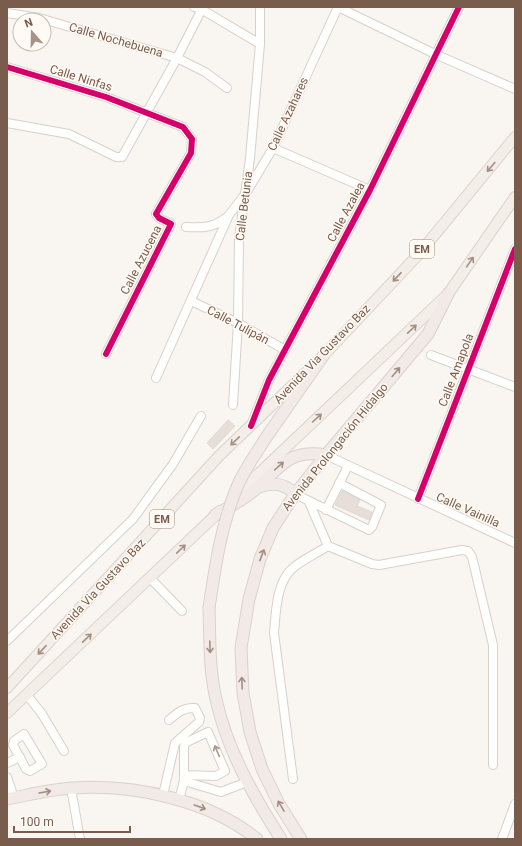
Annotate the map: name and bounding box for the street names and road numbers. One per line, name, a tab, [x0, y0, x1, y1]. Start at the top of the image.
street label: Calle Nochebuena	[67, 20, 165, 60]
street label: Calle Ninfas	[48, 62, 114, 94]
street label: Calle Azahares	[265, 75, 311, 153]
street label: Calle Betunia	[233, 170, 255, 242]
street label: Calle Azalea	[324, 180, 368, 244]
street label: Calle Azucena	[118, 223, 164, 297]
road number: EM	[410, 240, 434, 258]
street label: Avenida Via Gustavo Baz	[271, 302, 373, 406]
street label: Calle Tulipán	[205, 303, 271, 347]
street label: Calle Amapola	[436, 331, 476, 409]
street label: Avenida Prolongación Hidalgo	[279, 380, 391, 514]
street label: Calle Vainilla	[434, 490, 502, 530]
road number: EM	[150, 510, 174, 528]
street label: Avenida Via Gustavo Baz	[48, 536, 148, 642]

